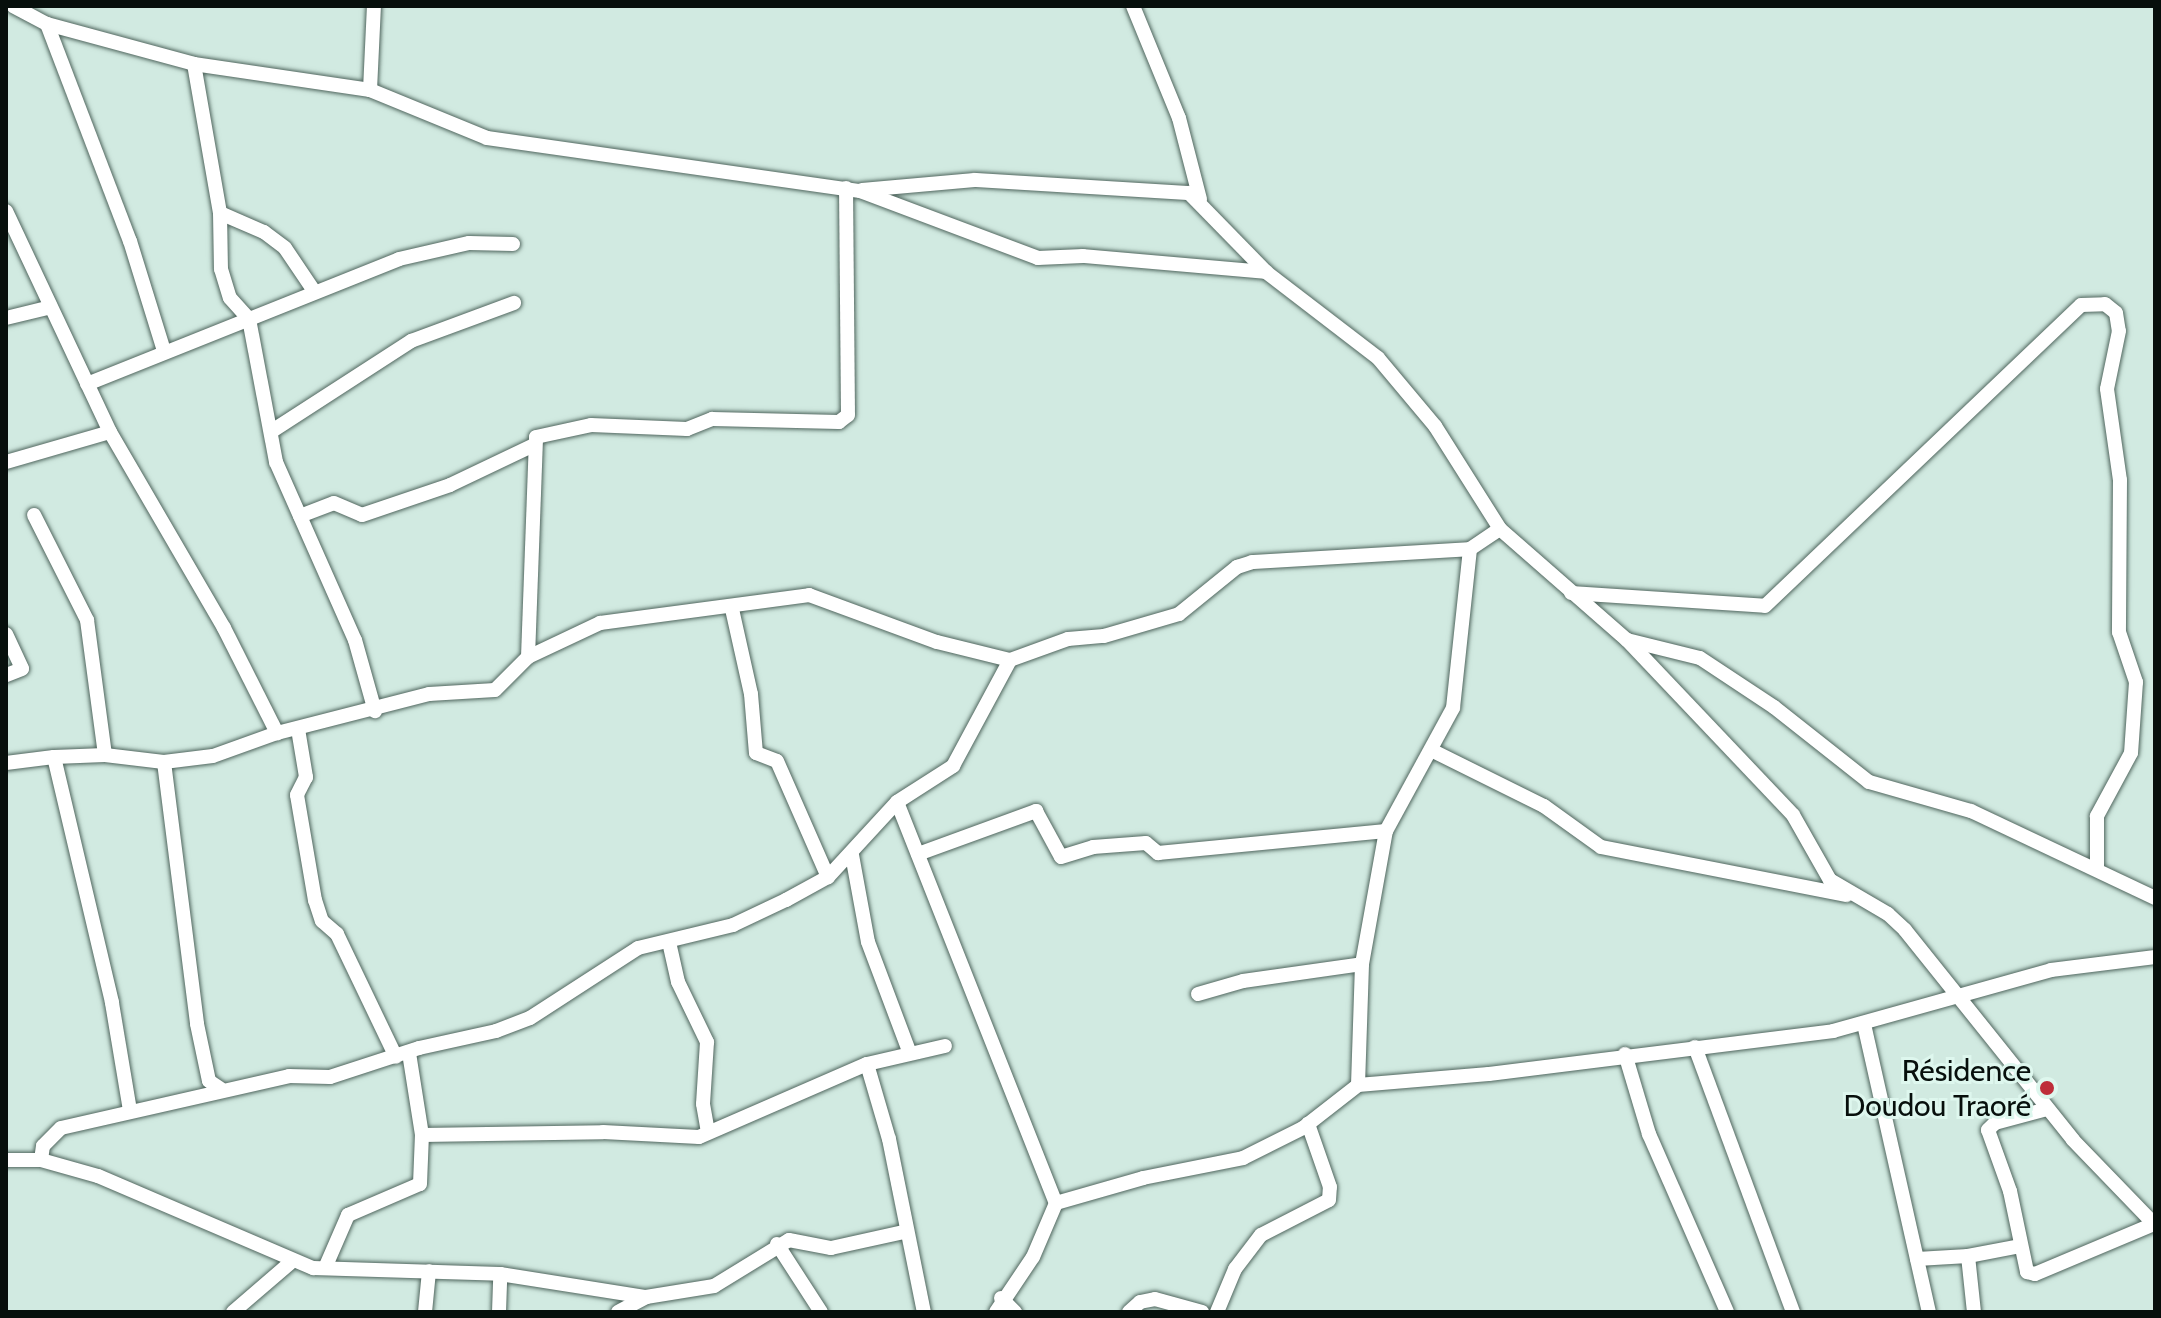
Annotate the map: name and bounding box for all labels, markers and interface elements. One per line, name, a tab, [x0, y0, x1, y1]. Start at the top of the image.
place label: Résidence Doudou Traoré	[1844, 1053, 2031, 1124]
marker: Résidence Doudou Traoré	[2038, 1079, 2056, 1097]

